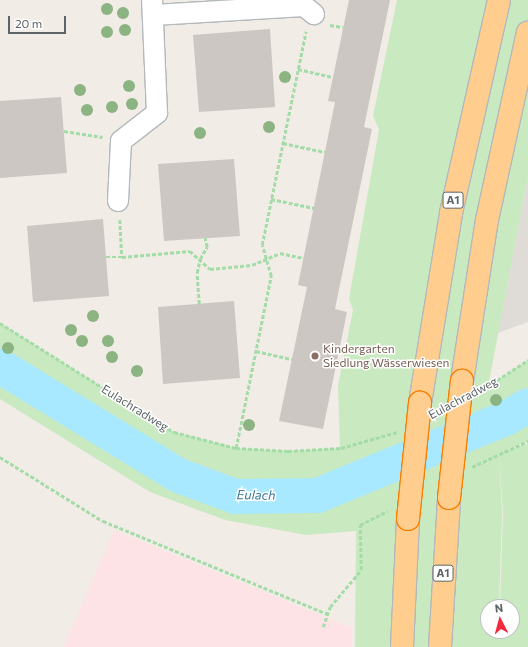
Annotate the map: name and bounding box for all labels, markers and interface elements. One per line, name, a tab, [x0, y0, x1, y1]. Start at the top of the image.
scale bar	[10, 8, 68, 34]
text: 20 m	[15, 16, 42, 30]
road number: A1	[442, 191, 464, 209]
place label: Kindergarten Siedlung Wässerwiesen	[323, 342, 449, 370]
marker: Kindergarten Siedlung Wässerwiesen	[310, 351, 320, 361]
street label: Eulachradweg	[426, 374, 500, 422]
street label: Eulachradweg	[99, 382, 171, 434]
water label: Eulach	[236, 487, 276, 503]
road number: A1	[432, 564, 454, 582]
north arrow	[480, 599, 520, 639]
text: N	[494, 601, 504, 614]

